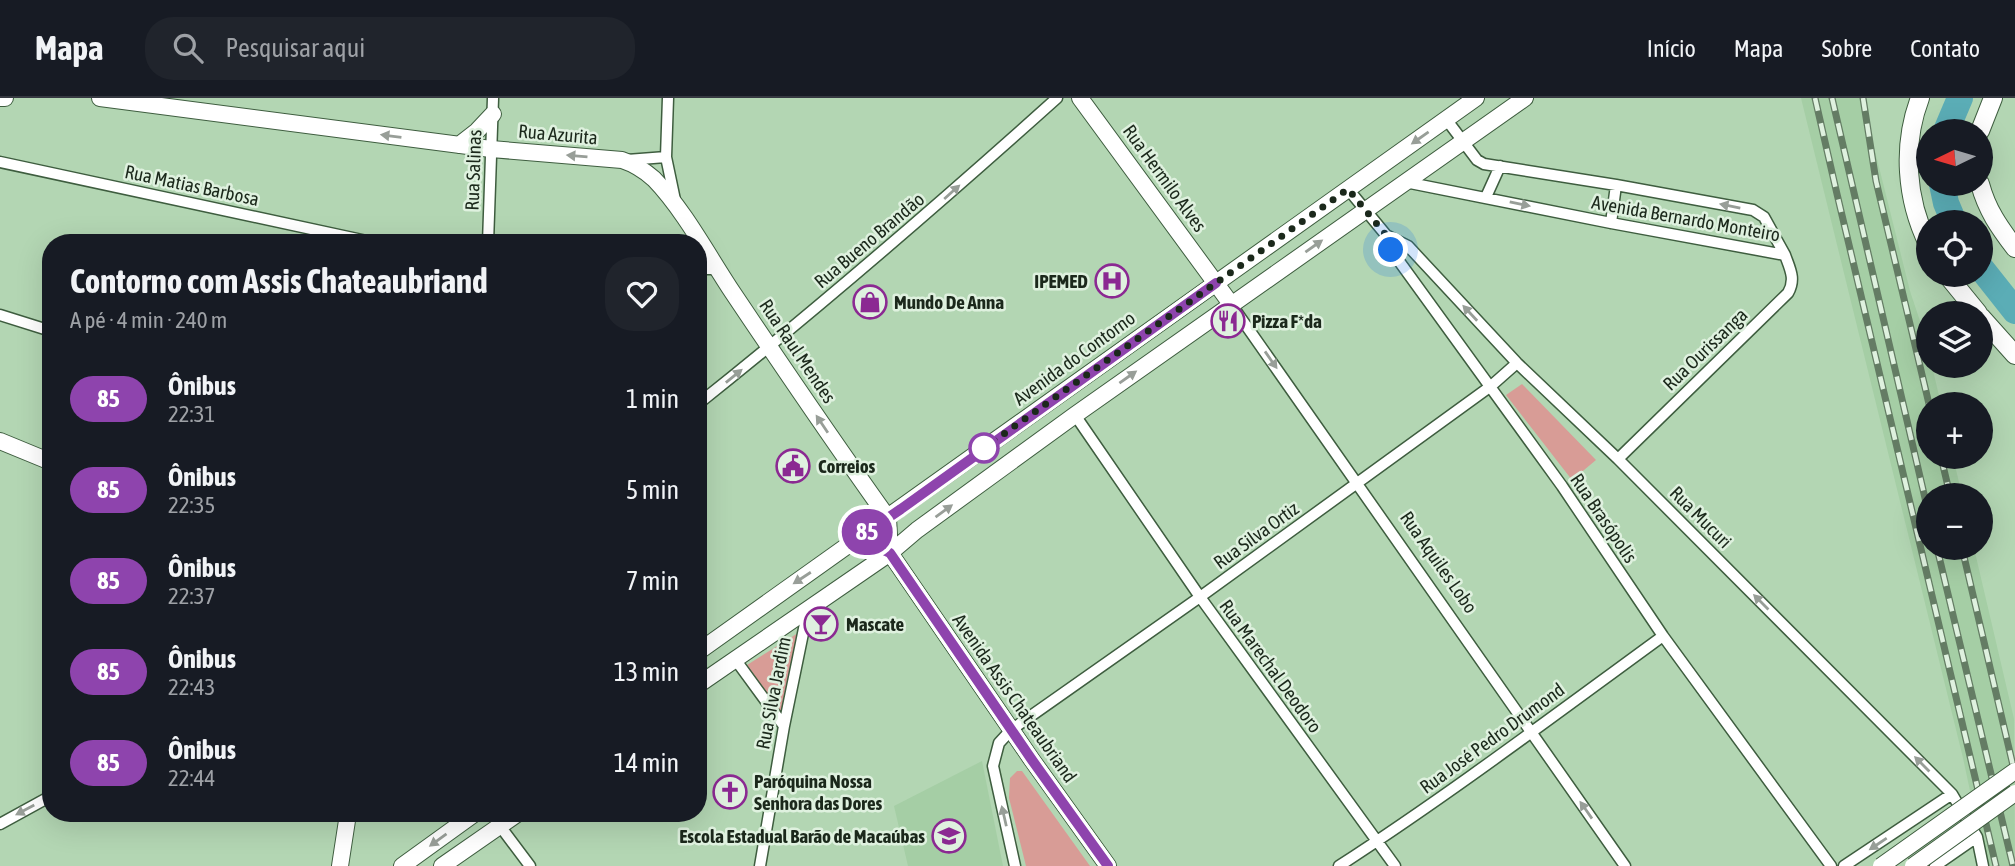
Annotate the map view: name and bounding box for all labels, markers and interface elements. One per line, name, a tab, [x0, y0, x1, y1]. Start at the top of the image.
search box	[145, 17, 635, 80]
text: Mapa	[35, 29, 103, 67]
icon: search	[169, 29, 207, 67]
text: Pesquisar aqui	[225, 33, 365, 63]
text: Início	[1647, 35, 1696, 62]
text: Mapa	[1734, 35, 1784, 62]
text: Sobre	[1822, 35, 1872, 62]
text: Contato	[1910, 35, 1980, 62]
north arrow	[1916, 119, 1993, 196]
map controls	[1916, 119, 1993, 560]
street label: Rua Azurita	[517, 120, 599, 148]
street label: Rua Hermilo Alves	[1119, 120, 1211, 236]
street label: Rua Salinas	[461, 129, 485, 211]
one-way arrow	[380, 130, 402, 141]
one-way arrow	[1411, 131, 1429, 145]
one-way arrow	[566, 150, 588, 161]
street label: Rua Matias Barbosa	[123, 160, 261, 210]
one-way arrow	[943, 184, 961, 200]
street label: Rua Bueno Brandão	[810, 188, 928, 292]
street label: Avenida Bernardo Monteiro	[1590, 191, 1782, 245]
one-way arrow	[1509, 199, 1531, 210]
one-way arrow	[1719, 200, 1741, 211]
button: locate	[1916, 210, 1993, 287]
your location	[1373, 232, 1408, 267]
one-way arrow	[1305, 239, 1323, 253]
button: heart	[605, 257, 679, 331]
text: Contorno com Assis Chateaubriand	[70, 262, 488, 300]
hospital icon: IPEMED	[1093, 262, 1131, 300]
place label: IPEMED	[1034, 270, 1088, 292]
shop icon: Mundo De Anna	[851, 283, 889, 321]
place label: Mundo De Anna	[894, 291, 1004, 313]
street label: Rua Raul Mendes	[755, 295, 841, 407]
button: layers	[1916, 301, 1993, 378]
restaurant icon: Pizza F*da	[1209, 302, 1247, 340]
street label: Rua Ourissanga	[1658, 303, 1752, 395]
one-way arrow	[1463, 305, 1479, 322]
text: A pé · 4 min · 240 m	[70, 307, 227, 333]
street label: Avenida do Contorno	[1009, 307, 1139, 409]
place label: Pizza F*da	[1252, 310, 1322, 332]
one-way arrow	[1263, 351, 1277, 369]
one-way arrow	[725, 369, 743, 383]
one-way arrow	[1119, 370, 1137, 384]
text: Ônibus	[168, 371, 236, 401]
text: 1 min	[626, 384, 679, 414]
text: 85	[97, 385, 120, 412]
button: +	[1916, 392, 1993, 469]
text: 22:31	[168, 401, 215, 427]
one-way arrow	[815, 415, 829, 433]
unlabelled marker	[969, 433, 999, 463]
public building icon: Correios	[774, 447, 812, 485]
place label: Correios	[818, 455, 876, 477]
text: Ônibus	[168, 462, 236, 492]
street label: Rua Brasópolis	[1566, 469, 1642, 567]
text: 5 min	[626, 475, 679, 505]
text: 85	[97, 476, 120, 503]
street label: Rua Mucuri	[1666, 482, 1736, 552]
button: −	[1916, 483, 1993, 560]
text: 22:35	[168, 492, 215, 518]
street label: Rua Silva Ortiz	[1209, 497, 1303, 573]
one-way arrow	[935, 504, 953, 518]
street label: Rua Aquiles Lobo	[1396, 507, 1482, 617]
line badge: 85	[836, 509, 898, 555]
text: 85	[856, 518, 878, 545]
text: Ônibus	[168, 553, 236, 583]
text: 7 min	[626, 566, 679, 596]
text: 85	[97, 567, 120, 594]
one-way arrow	[793, 571, 812, 584]
text: 22:37	[168, 583, 215, 609]
street label: Rua Marechal Deodoro	[1215, 595, 1327, 737]
one-way arrow	[1753, 595, 1770, 611]
bar icon: Mascate	[802, 605, 840, 643]
street label: Avenida Assis Chateaubriand	[948, 610, 1082, 786]
place label: Mascate	[846, 613, 904, 635]
street label: Rua Silva Jardim	[751, 635, 795, 751]
text: Ônibus	[168, 644, 236, 674]
text: 13 min	[614, 657, 679, 687]
text: 85	[97, 658, 120, 685]
text: 22:43	[168, 674, 215, 700]
street label: Rua José Pedro Drumond	[1416, 678, 1568, 798]
text: Ônibus	[168, 735, 236, 765]
text: 14 min	[614, 748, 679, 778]
text: 85	[97, 749, 120, 776]
one-way arrow	[1913, 755, 1930, 772]
text: 22:44	[168, 765, 215, 791]
place label: Paróquina Nossa Senhora das Dores	[754, 770, 883, 814]
church icon: Paróquina Nossa Senhora das Dores	[711, 773, 749, 811]
one-way arrow	[1579, 801, 1593, 819]
one-way arrow	[16, 804, 35, 816]
one-way arrow	[998, 805, 1009, 827]
school or university icon: Escola Estadual Barão de Macaúbas	[930, 817, 968, 855]
place label: Escola Estadual Barão de Macaúbas	[679, 825, 925, 847]
one-way arrow	[429, 833, 447, 847]
one-way arrow	[1868, 837, 1887, 850]

